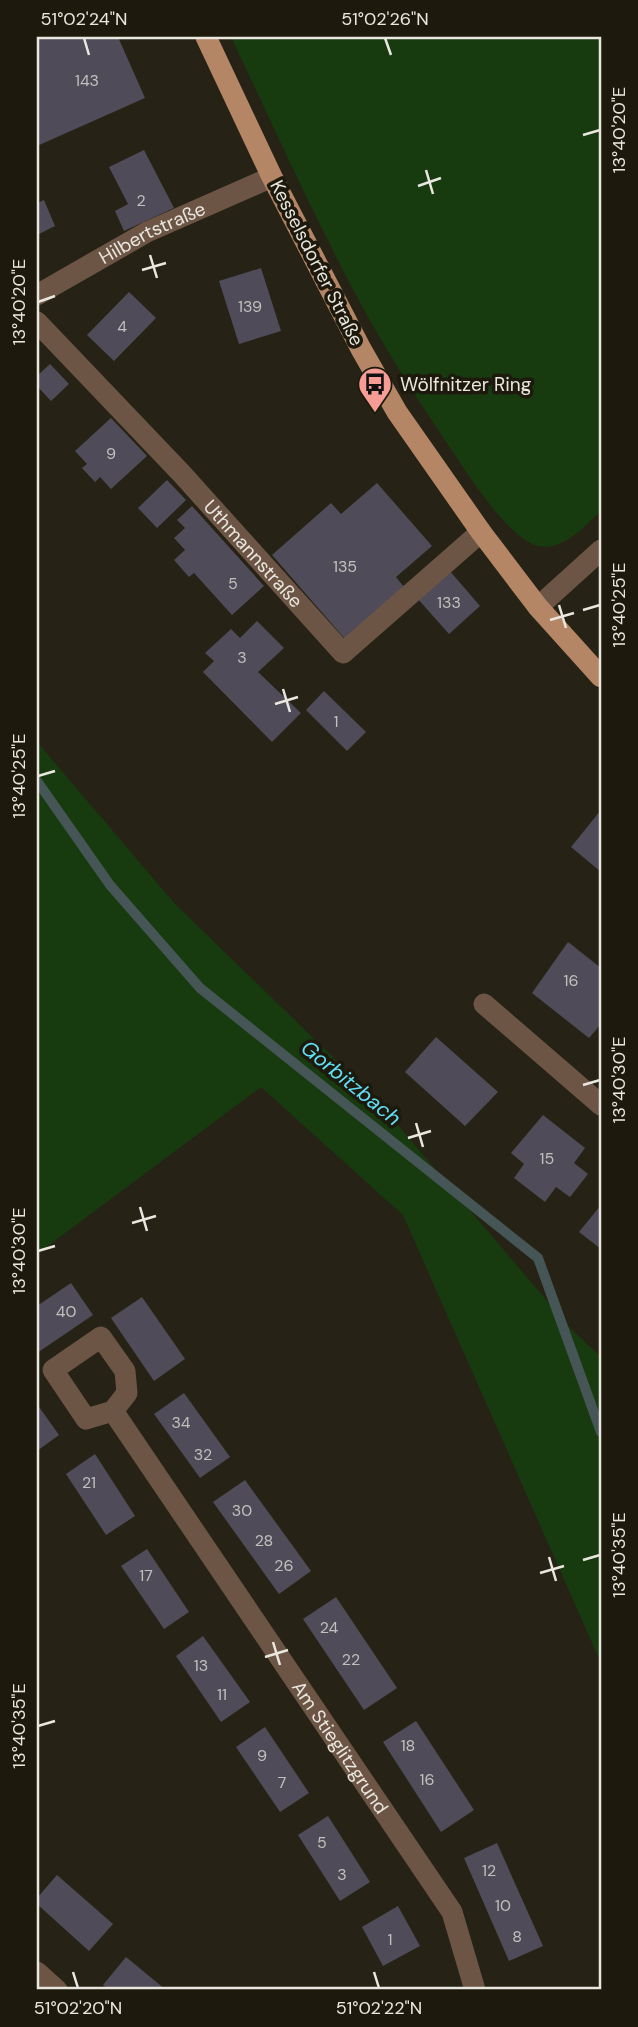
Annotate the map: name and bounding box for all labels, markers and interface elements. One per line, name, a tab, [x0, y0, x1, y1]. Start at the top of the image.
text: 51°02'24"N	[41, 7, 127, 31]
text: 51°02'26"N	[341, 7, 429, 31]
house number: 143	[75, 70, 99, 91]
text: 13°40'20"E	[607, 87, 631, 173]
street label: Kesselsdorfer Straße	[264, 176, 370, 350]
house number: 2	[136, 190, 146, 211]
street label: Hilbertstraße	[94, 195, 209, 270]
text: 13°40'20"E	[7, 259, 31, 345]
house number: 139	[238, 296, 262, 317]
house number: 4	[117, 316, 127, 337]
bus stop icon: Wölfnitzer Ring	[356, 365, 394, 414]
place label: Wölfnitzer Ring	[400, 372, 532, 397]
house number: 9	[106, 443, 116, 464]
street label: Uthmannstraße	[198, 494, 309, 613]
house number: 135	[333, 556, 357, 577]
text: 13°40'25"E	[607, 563, 631, 647]
house number: 5	[228, 573, 238, 594]
house number: 133	[437, 592, 461, 613]
house number: 3	[237, 647, 247, 668]
house number: 1	[334, 711, 339, 732]
text: 13°40'25"E	[7, 734, 31, 818]
house number: 16	[563, 970, 579, 991]
water label: Gorbitzbach	[295, 1034, 407, 1132]
text: 13°40'30"E	[607, 1037, 631, 1123]
house number: 15	[540, 1148, 554, 1169]
text: 13°40'30"E	[7, 1208, 31, 1294]
house number: 40	[56, 1301, 76, 1322]
house number: 34	[171, 1412, 191, 1433]
house number: 32	[194, 1444, 212, 1465]
house number: 21	[82, 1472, 96, 1493]
house number: 30	[232, 1500, 252, 1521]
text: 13°40'35"E	[607, 1512, 631, 1598]
house number: 28	[255, 1530, 273, 1551]
house number: 26	[274, 1555, 294, 1576]
house number: 17	[139, 1565, 153, 1586]
house number: 24	[320, 1617, 339, 1638]
house number: 22	[342, 1649, 360, 1670]
house number: 13	[194, 1655, 208, 1676]
street label: Am Stieglitzgrund	[287, 1676, 394, 1819]
text: 13°40'35"E	[7, 1683, 31, 1769]
house number: 11	[217, 1684, 227, 1705]
house number: 18	[401, 1735, 415, 1756]
house number: 9	[257, 1745, 267, 1766]
house number: 16	[419, 1769, 435, 1790]
house number: 7	[278, 1772, 286, 1793]
house number: 5	[317, 1832, 327, 1853]
house number: 12	[482, 1860, 496, 1881]
house number: 3	[337, 1864, 347, 1885]
house number: 10	[495, 1895, 511, 1916]
house number: 8	[512, 1926, 522, 1947]
house number: 1	[388, 1929, 393, 1950]
text: 51°02'20"N	[34, 1996, 122, 2020]
text: 51°02'22"N	[336, 1996, 422, 2020]

